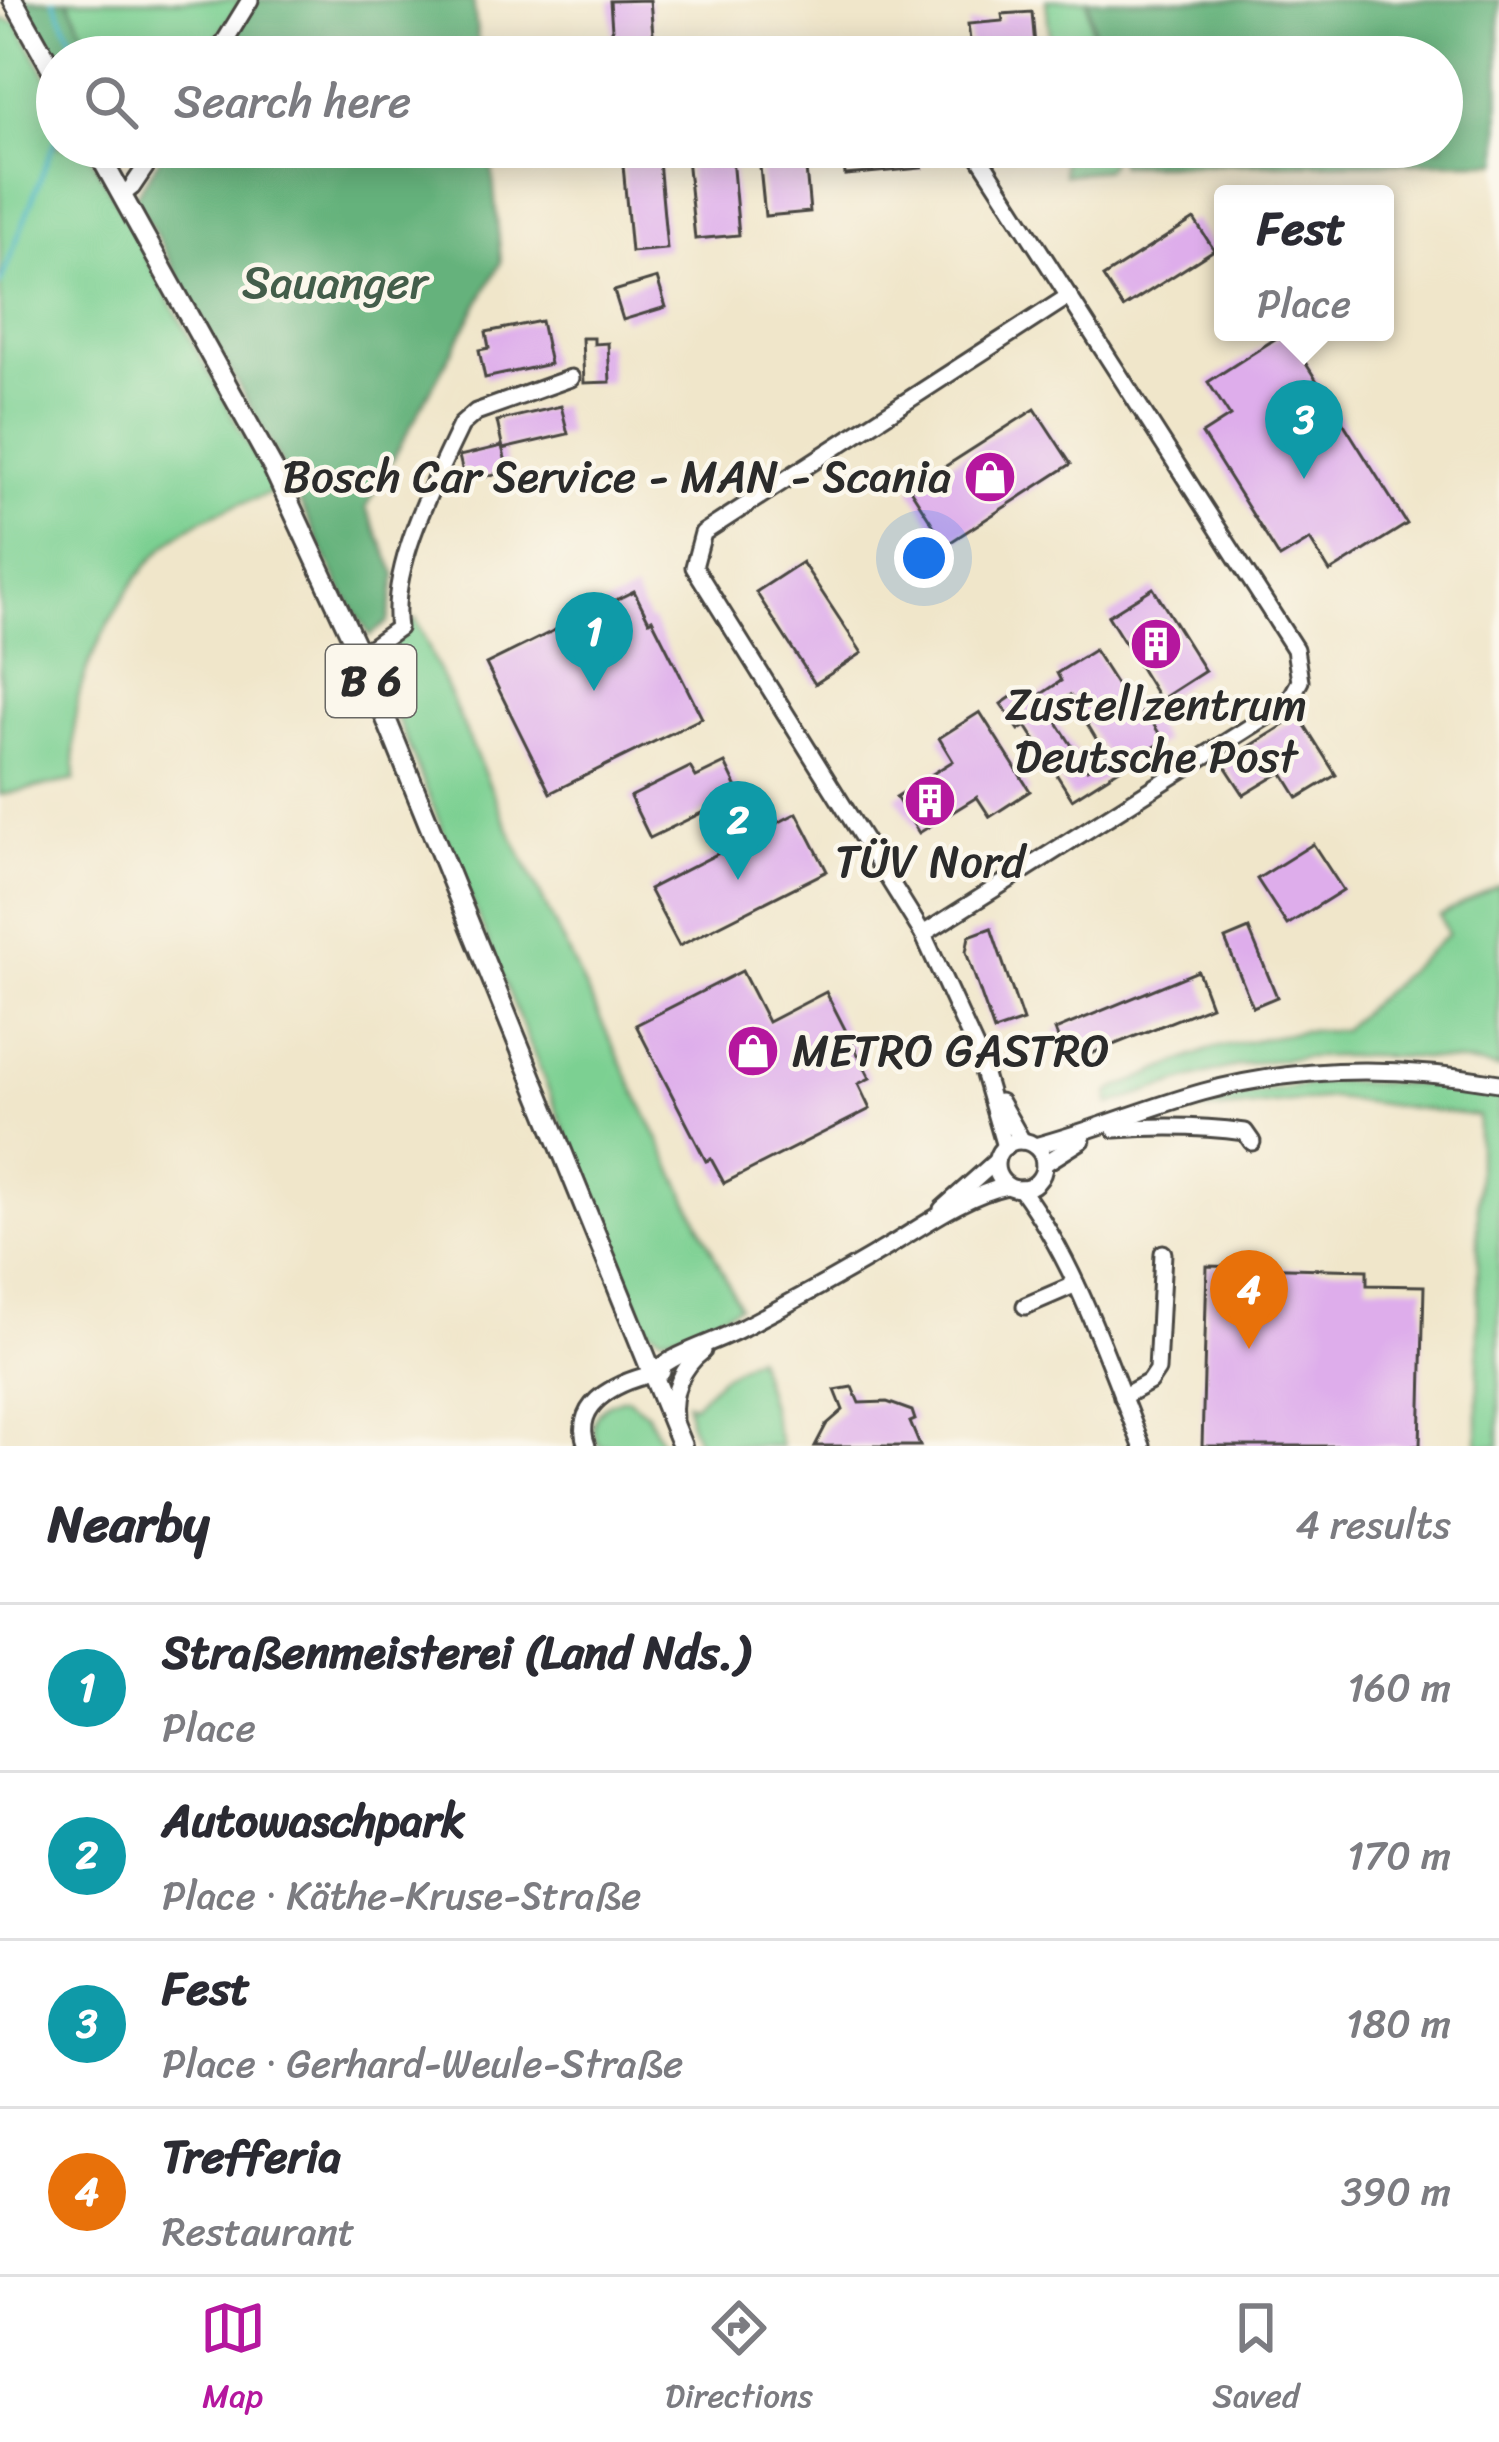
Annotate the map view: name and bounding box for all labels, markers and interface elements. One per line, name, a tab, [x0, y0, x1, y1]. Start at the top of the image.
search box	[36, 36, 1463, 168]
text: Search here	[174, 62, 411, 142]
icon: search	[78, 69, 144, 135]
popup	[1214, 185, 1394, 341]
text: Fest	[1257, 189, 1345, 269]
park label: Sauanger	[242, 243, 431, 323]
text: Place	[1257, 269, 1351, 338]
pin: 3	[1265, 380, 1343, 479]
place label: Bosch Car Service - MAN - Scania	[283, 437, 951, 517]
shop icon: Bosch Car Service - MAN - Scania	[962, 449, 1018, 505]
your location	[894, 528, 954, 588]
pin: 1	[555, 592, 633, 691]
building icon: Zustellzentrum Deutsche Post	[1128, 616, 1184, 672]
road number: B 6	[326, 645, 416, 717]
place label: Zustellzentrum Deutsche Post	[1005, 665, 1307, 797]
building icon: TÜV Nord	[902, 773, 958, 829]
pin: 2	[699, 781, 777, 880]
place label: TÜV Nord	[835, 822, 1028, 902]
place label: METRO GASTRO	[792, 1011, 1110, 1091]
shop icon: METRO GASTRO	[725, 1023, 781, 1079]
pin: 4	[1210, 1250, 1288, 1349]
text: Nearby	[48, 1479, 209, 1569]
text: 4 results	[1296, 1490, 1451, 1559]
text: Straßenmeisterei (Land Nds.)	[162, 1613, 749, 1693]
text: 1	[79, 1653, 95, 1722]
text: 160 m	[1347, 1653, 1451, 1722]
text: Place	[162, 1693, 256, 1762]
text: Autowaschpark	[162, 1781, 465, 1861]
text: 2	[76, 1821, 98, 1890]
text: 170 m	[1347, 1821, 1451, 1890]
text: Place · Käthe-Kruse-Straße	[162, 1861, 641, 1930]
text: Fest	[162, 1949, 250, 2029]
text: 3	[76, 1989, 98, 2058]
text: 180 m	[1346, 1989, 1451, 2058]
text: Place · Gerhard-Weule-Straße	[162, 2029, 683, 2098]
text: Trefferia	[162, 2117, 341, 2197]
text: 4	[75, 2157, 99, 2226]
text: 390 m	[1341, 2157, 1451, 2226]
text: Restaurant	[162, 2197, 355, 2266]
tab: Map	[200, 2295, 266, 2425]
tab: Directions	[665, 2295, 813, 2425]
tab: Saved	[1212, 2295, 1299, 2425]

